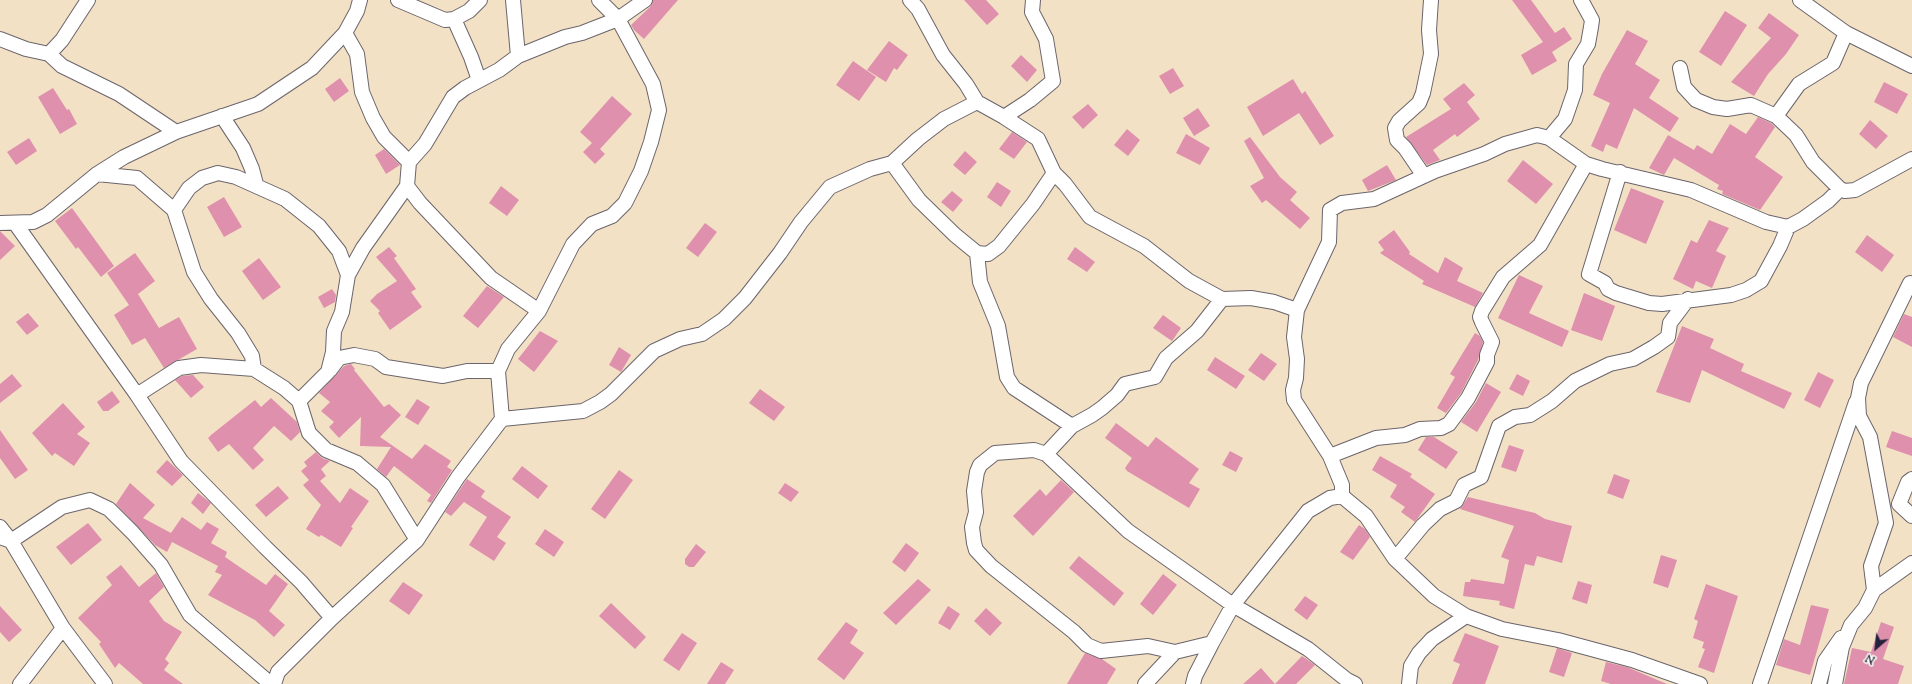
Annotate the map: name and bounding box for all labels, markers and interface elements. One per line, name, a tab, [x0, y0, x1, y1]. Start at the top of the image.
north arrow	[1856, 628, 1896, 668]
text: N	[1863, 649, 1878, 668]

